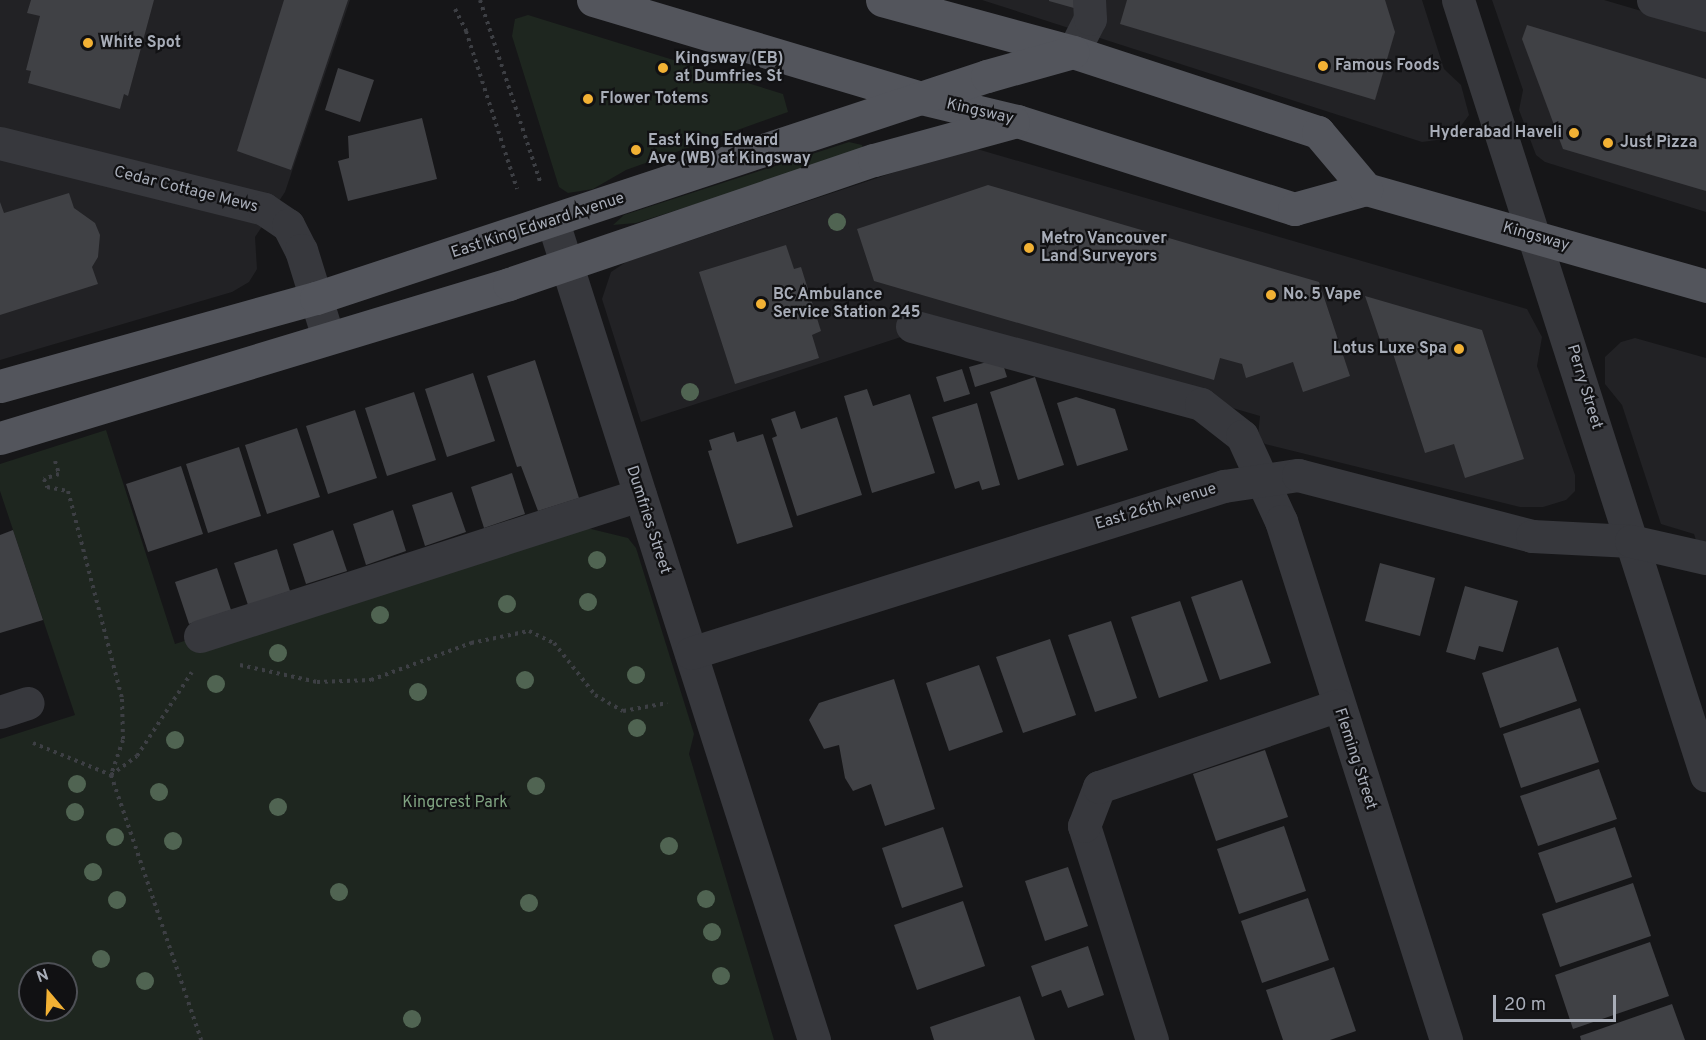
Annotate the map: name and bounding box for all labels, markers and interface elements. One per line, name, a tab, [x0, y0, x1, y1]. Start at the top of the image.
place label: White Spot	[100, 33, 181, 53]
marker: White Spot	[81, 36, 95, 50]
place label: Kingsway (EB) at Dumfries St	[675, 49, 784, 87]
place label: Famous Foods	[1335, 56, 1440, 76]
marker: Famous Foods	[1316, 59, 1330, 73]
marker: Kingsway (EB) at Dumfries St	[656, 61, 670, 75]
place label: Flower Totems	[600, 89, 708, 109]
marker: Flower Totems	[581, 92, 595, 106]
street label: Kingsway	[945, 95, 1015, 129]
place label: Hyderabad Haveli	[1429, 123, 1562, 143]
marker: Hyderabad Haveli	[1567, 126, 1581, 140]
place label: East King Edward Ave (WB) at Kingsway	[648, 131, 811, 169]
place label: Just Pizza	[1620, 133, 1697, 153]
marker: Just Pizza	[1601, 136, 1615, 150]
marker: East King Edward Ave (WB) at Kingsway	[629, 143, 643, 157]
street label: Cedar Cottage Mews	[112, 163, 260, 217]
street label: East King Edward Avenue	[449, 189, 627, 263]
street label: Kingsway	[1501, 218, 1571, 256]
place label: Metro Vancouver Land Surveyors	[1041, 229, 1168, 267]
marker: Metro Vancouver Land Surveyors	[1022, 241, 1036, 255]
place label: BC Ambulance Service Station 245	[773, 285, 921, 323]
place label: No. 5 Vape	[1283, 285, 1362, 305]
marker: No. 5 Vape	[1264, 288, 1278, 302]
marker: BC Ambulance Service Station 245	[754, 297, 768, 311]
place label: Lotus Luxe Spa	[1333, 339, 1447, 359]
marker: Lotus Luxe Spa	[1452, 342, 1466, 356]
street label: Perry Street	[1562, 342, 1606, 432]
street label: Dumfries Street	[621, 463, 675, 577]
street label: East 26th Avenue	[1093, 479, 1219, 535]
street label: Fleming Street	[1330, 706, 1380, 812]
park label: Kingcrest Park	[402, 793, 508, 813]
north arrow	[18, 962, 78, 1022]
text: N	[34, 966, 51, 988]
scale bar	[1496, 983, 1619, 1021]
text: 20 m	[1504, 994, 1546, 1017]

